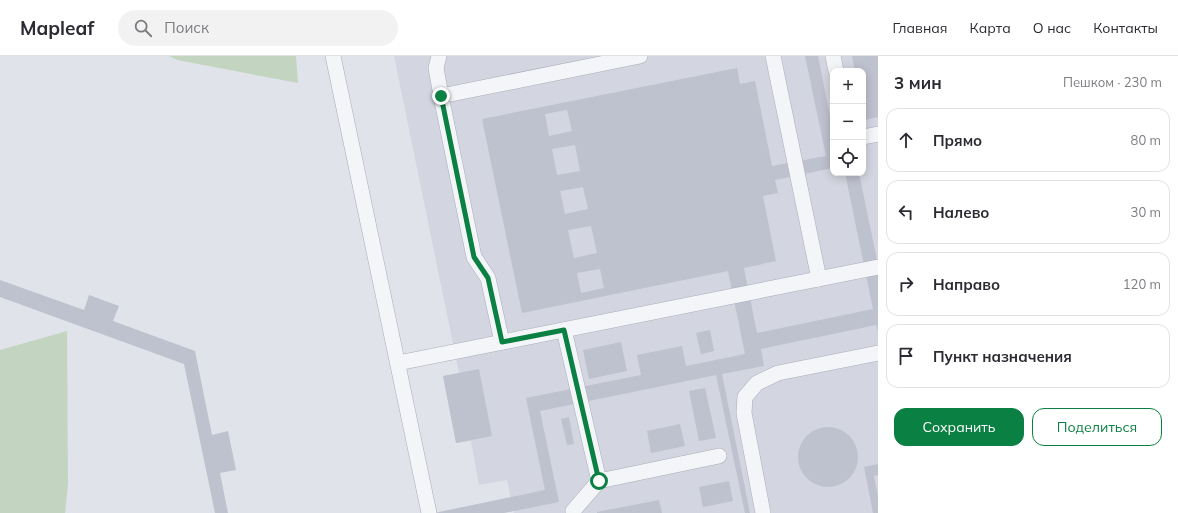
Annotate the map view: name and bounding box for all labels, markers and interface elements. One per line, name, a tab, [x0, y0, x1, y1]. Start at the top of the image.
search box	[118, 10, 398, 46]
text: Mapleaf	[20, 16, 94, 40]
icon: search	[132, 17, 154, 39]
text: Поиск	[164, 18, 209, 37]
text: Главная	[893, 19, 948, 37]
text: Карта	[970, 19, 1011, 37]
text: О нас	[1033, 19, 1071, 37]
text: Контакты	[1093, 19, 1158, 37]
map controls	[830, 68, 866, 176]
button: +	[830, 68, 866, 104]
text: 3 мин	[894, 72, 942, 93]
text: Пешком · 230 m	[1063, 74, 1162, 90]
route end	[432, 87, 450, 105]
button: −	[830, 104, 866, 140]
icon: ahead	[895, 129, 917, 151]
text: Прямо	[933, 131, 982, 150]
text: 80 m	[1131, 132, 1161, 148]
button: locate	[830, 140, 866, 176]
icon: left	[895, 201, 917, 223]
text: Налево	[933, 203, 989, 222]
text: 30 m	[1131, 204, 1161, 220]
icon: right	[895, 273, 917, 295]
text: Направо	[933, 275, 1000, 294]
text: 120 m	[1123, 276, 1161, 292]
icon: arrive	[895, 345, 917, 367]
text: Пункт назначения	[933, 347, 1072, 366]
button: Сохранить	[894, 408, 1024, 446]
button: Поделиться	[1032, 408, 1162, 446]
route start	[590, 472, 608, 490]

